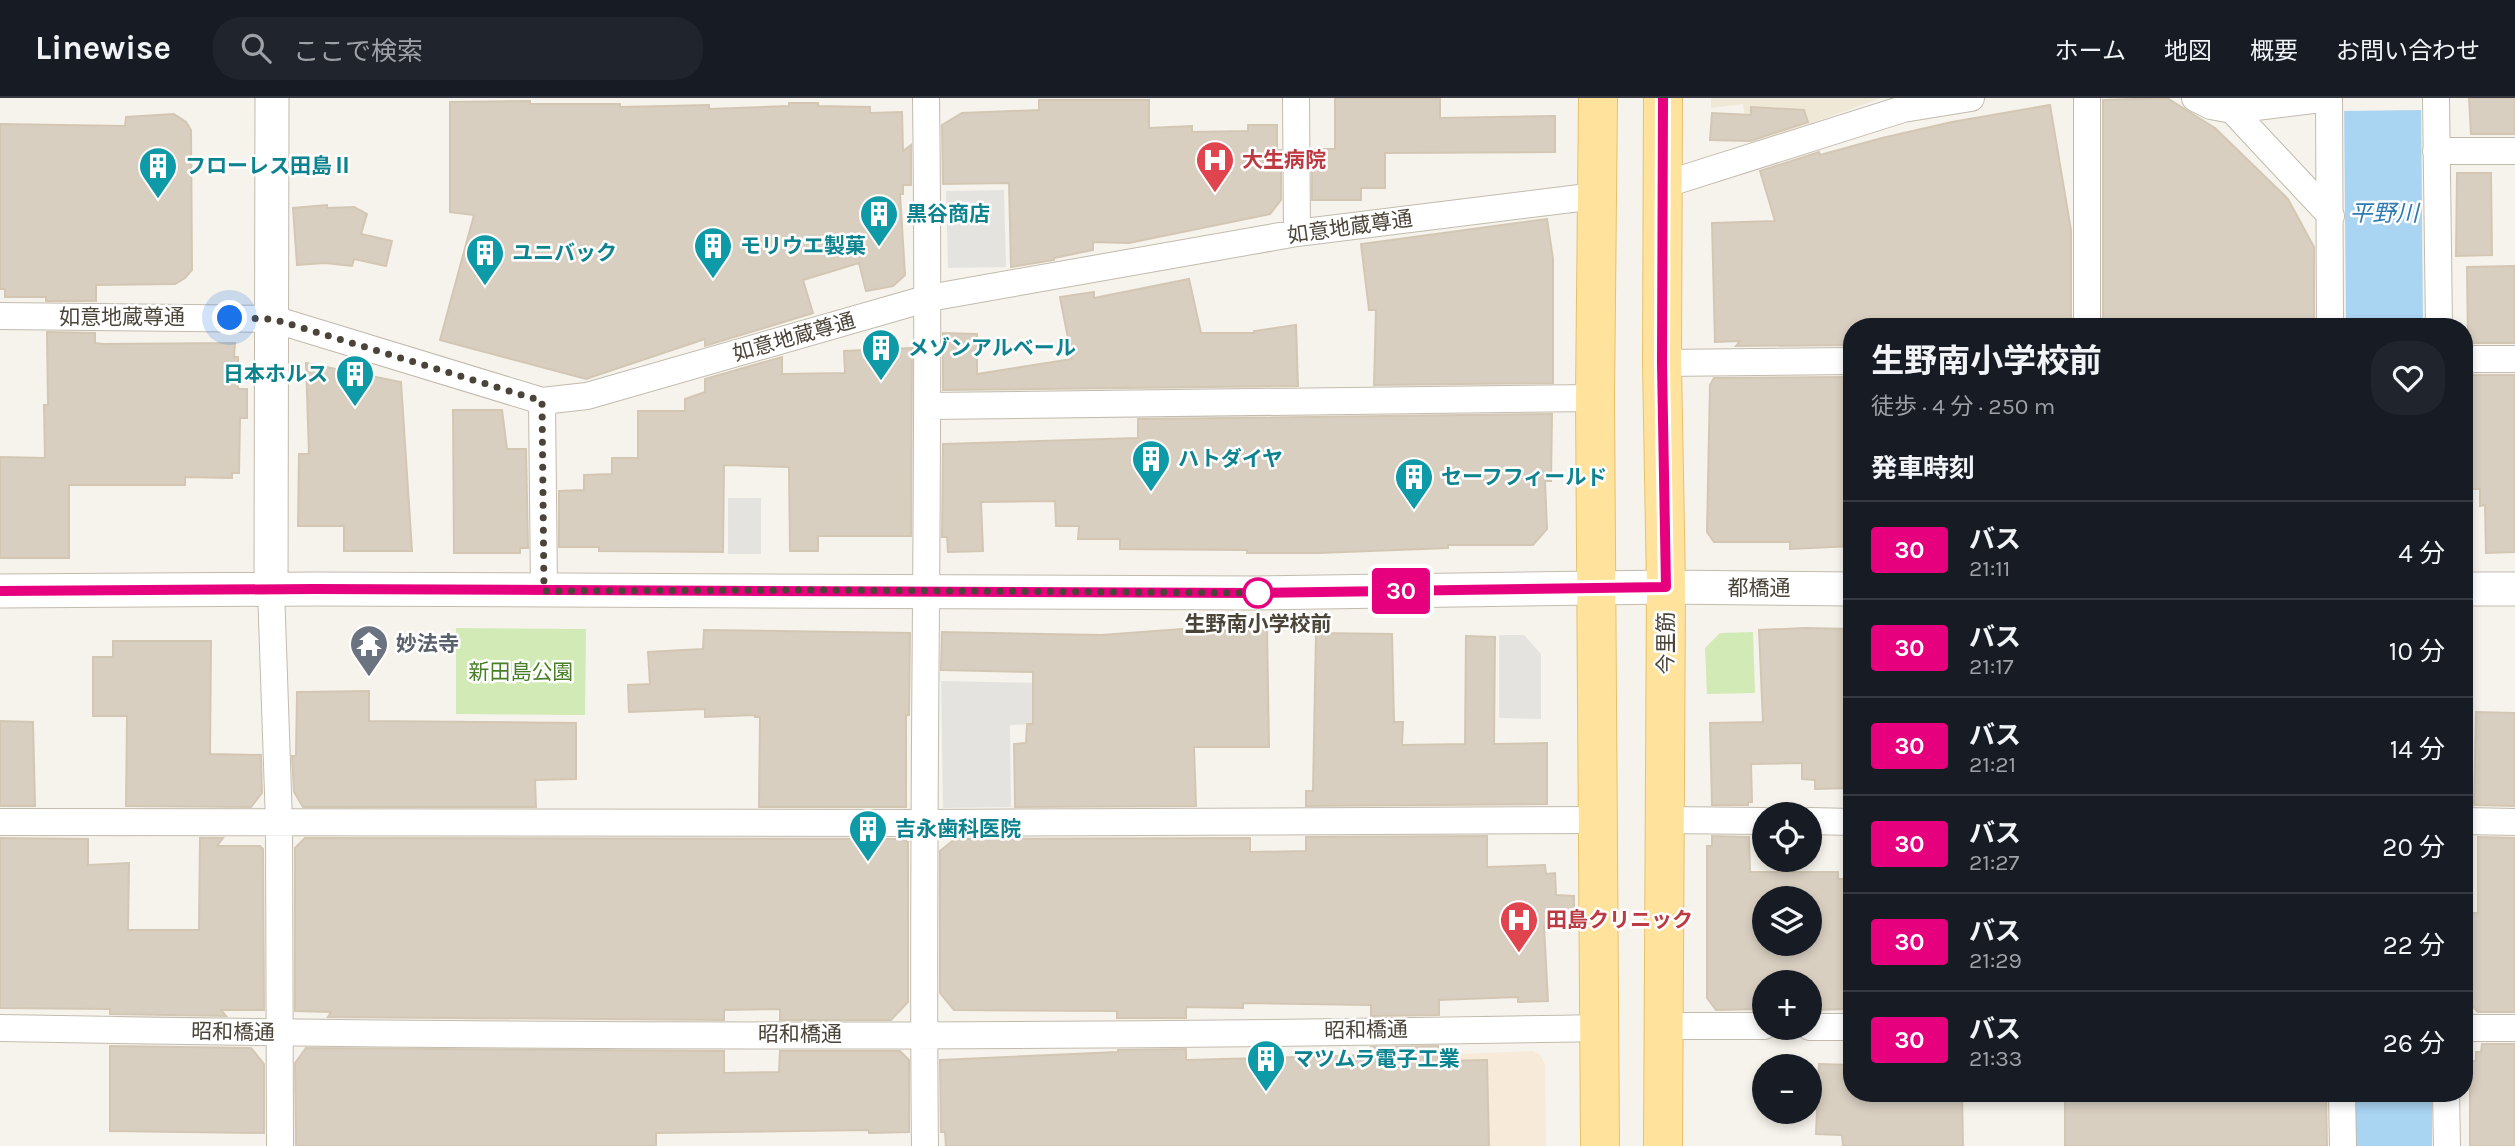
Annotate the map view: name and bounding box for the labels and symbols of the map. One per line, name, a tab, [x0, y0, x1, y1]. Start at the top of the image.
hospital icon: 大生病院	[1194, 139, 1236, 194]
building icon: フローレス田島Ⅱ	[137, 145, 179, 200]
place label: 大生病院	[1242, 148, 1326, 172]
place label: フローレス田島Ⅱ	[185, 154, 353, 178]
building icon: 黒谷商店	[858, 193, 900, 248]
water label: 平野川	[2350, 200, 2422, 227]
place label: 黒谷商店	[906, 202, 990, 226]
street label: 如意地蔵尊通	[1286, 206, 1414, 248]
building icon: モリウエ製菓	[692, 225, 734, 280]
building icon: ユニバック	[464, 232, 506, 287]
place label: モリウエ製菓	[740, 234, 866, 258]
place label: ユニバック	[512, 241, 617, 265]
your location	[212, 300, 247, 335]
street label: 如意地蔵尊通	[59, 305, 185, 329]
street label: 如意地蔵尊通	[730, 308, 858, 366]
building icon: メゾンアルベール	[860, 327, 902, 382]
place label: メゾンアルベール	[908, 336, 1076, 360]
building icon: 日本ホルス	[334, 353, 376, 408]
place label: 日本ホルス	[223, 362, 328, 386]
building icon: ハトダイヤ	[1130, 438, 1172, 493]
place label: ハトダイヤ	[1178, 447, 1283, 471]
building icon: セーフフィールド	[1393, 456, 1435, 511]
place label: セーフフィールド	[1441, 465, 1607, 489]
line badge: 30	[1370, 568, 1432, 614]
street label: 都橋通	[1728, 576, 1791, 600]
marker: 生野南小学校前	[1243, 578, 1273, 608]
place label: 生野南小学校前	[1185, 612, 1332, 636]
street label: 今里筋	[1654, 612, 1678, 675]
temple icon: 妙法寺	[348, 623, 390, 678]
place label: 妙法寺	[396, 632, 459, 656]
park label: 新田島公園	[469, 660, 574, 684]
building icon: 吉永歯科医院	[847, 808, 889, 863]
place label: 吉永歯科医院	[895, 817, 1021, 841]
hospital icon: 田島クリニック	[1498, 899, 1540, 954]
place label: 田島クリニック	[1546, 908, 1693, 932]
street label: 昭和橋通	[1324, 1017, 1408, 1043]
street label: 昭和橋通	[191, 1019, 275, 1045]
street label: 昭和橋通	[758, 1022, 842, 1046]
building icon: マツムラ電子工業	[1245, 1038, 1287, 1093]
place label: マツムラ電子工業	[1293, 1047, 1460, 1071]

